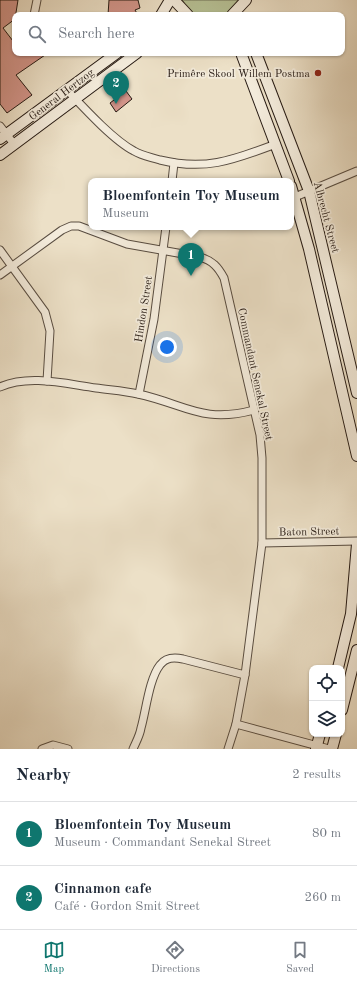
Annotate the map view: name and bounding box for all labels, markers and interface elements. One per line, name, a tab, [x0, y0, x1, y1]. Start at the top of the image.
search box	[12, 12, 345, 56]
icon: search	[26, 23, 48, 45]
text: Search here	[58, 27, 135, 42]
street label: General Hertzog	[27, 67, 97, 123]
marker: Primêre Skool Willem Postma	[313, 68, 323, 78]
place label: Primêre Skool Willem Postma	[167, 69, 311, 80]
pin: 2	[103, 71, 129, 104]
popup	[88, 178, 294, 230]
street label: Albrecht Street	[311, 180, 340, 254]
text: Bloemfontein Toy Museum	[102, 189, 280, 204]
text: Museum	[102, 207, 149, 220]
pin: 1	[178, 243, 204, 276]
street label: Hindon Street	[134, 275, 155, 343]
street label: Commandant Senekal Street	[235, 307, 274, 442]
your location	[157, 337, 177, 357]
street label: Baton Street	[279, 526, 340, 539]
map controls	[309, 665, 345, 737]
button: locate	[309, 665, 345, 701]
button: layers	[309, 701, 345, 737]
text: Nearby	[16, 767, 71, 784]
text: 2 results	[292, 768, 341, 781]
text: Bloemfontein Toy Museum	[54, 818, 231, 833]
text: 1	[25, 827, 33, 840]
text: 80 m	[312, 827, 341, 840]
text: Museum · Commandant Senekal Street	[54, 836, 271, 849]
text: Cinnamon cafe	[54, 882, 152, 897]
text: 2	[25, 891, 33, 904]
text: 260 m	[304, 891, 341, 904]
text: Café · Gordon Smit Street	[54, 900, 200, 913]
tab: Map	[43, 939, 65, 977]
tab: Directions	[151, 939, 200, 977]
tab: Saved	[286, 939, 314, 977]

